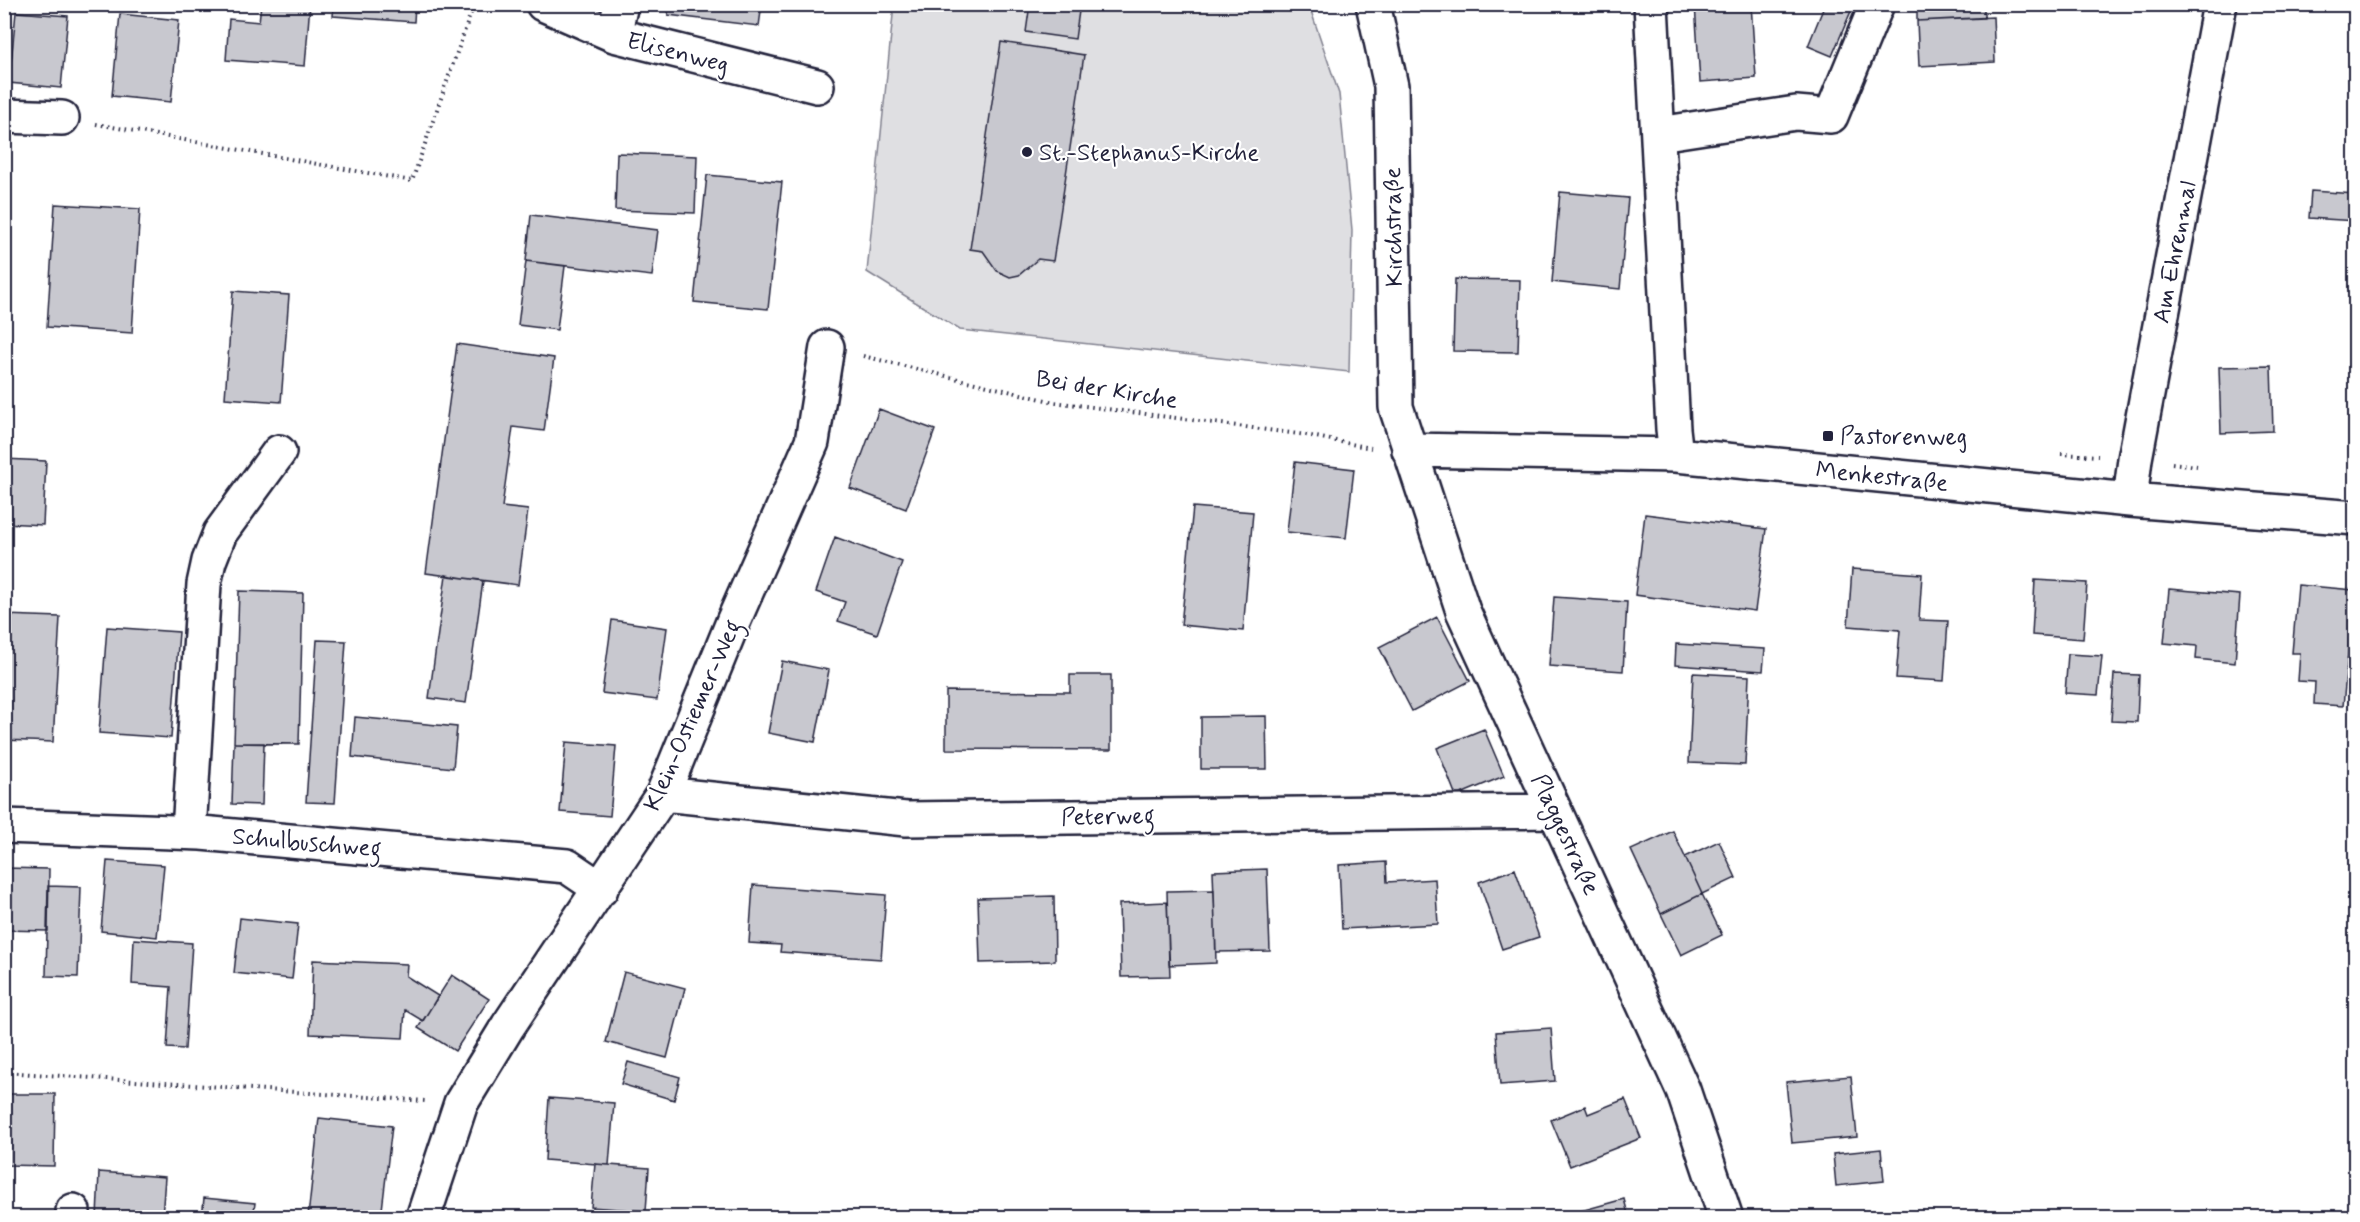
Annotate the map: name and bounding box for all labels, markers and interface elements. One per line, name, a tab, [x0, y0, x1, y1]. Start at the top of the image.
street label: Elisenweg	[623, 26, 732, 81]
place label: St.-Stephanus-Kirche	[1039, 138, 1259, 169]
marker: St.-Stephanus-Kirche	[1020, 145, 1034, 159]
street label: Kirchstraße	[1378, 167, 1411, 287]
street label: Am Ehrenmal	[2147, 179, 2204, 326]
street label: Bei der Kirche	[1034, 364, 1180, 417]
place label: Pastorenweg	[1840, 422, 1967, 453]
marker: Pastorenweg	[1821, 429, 1835, 443]
street label: Menkestraße	[1814, 455, 1950, 500]
street label: Klein-Ostiemer-Weg	[637, 615, 752, 817]
street label: Plaggestraße	[1521, 769, 1606, 901]
street label: Peterweg	[1061, 801, 1155, 837]
street label: Schulbuschweg	[231, 822, 383, 868]

